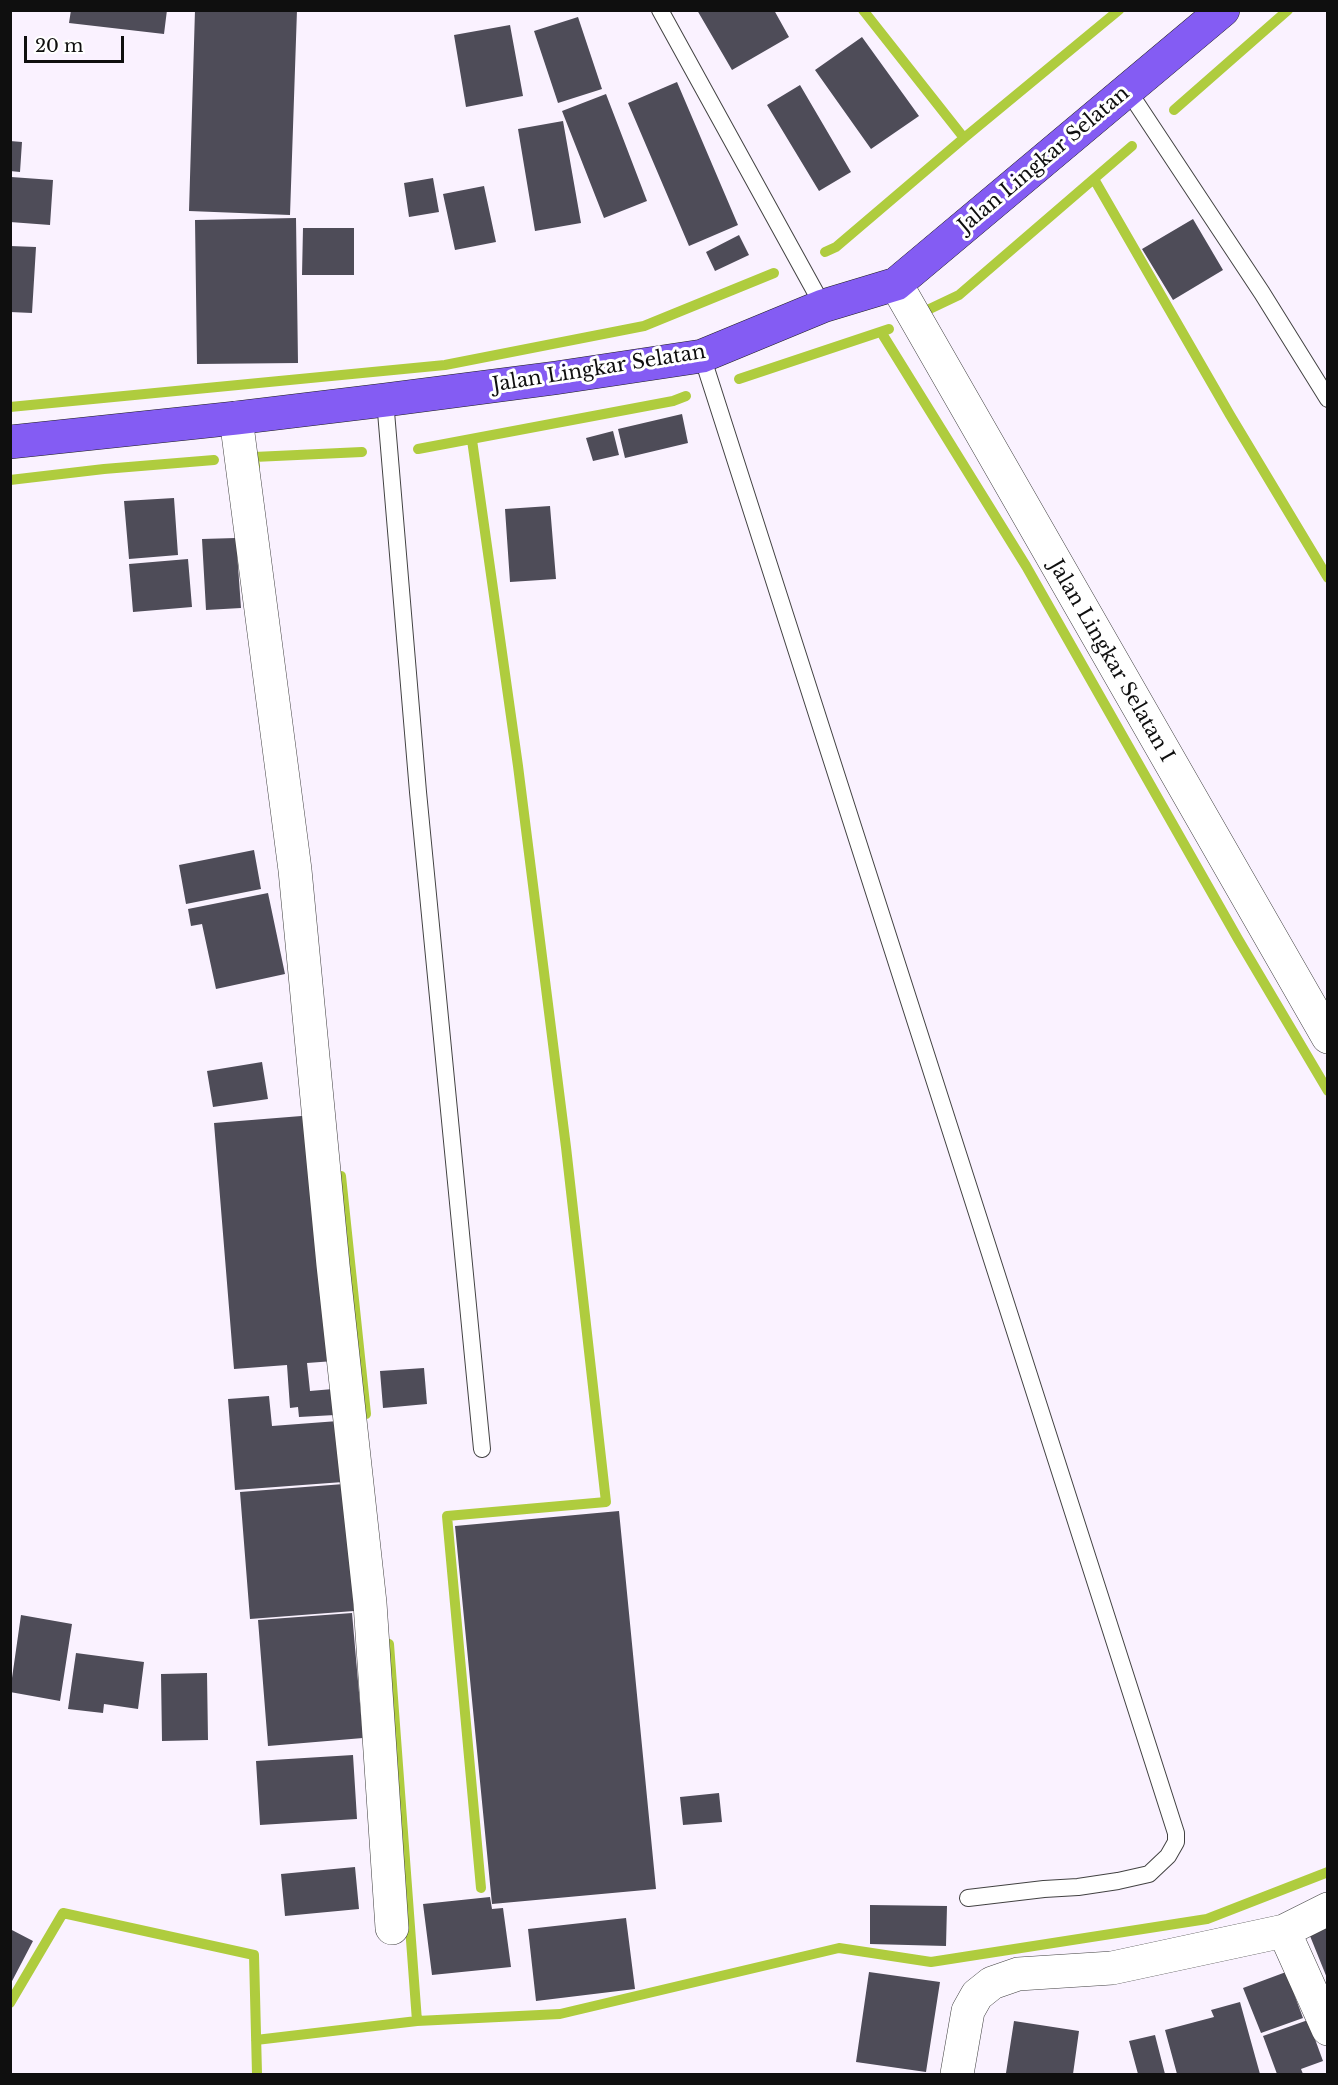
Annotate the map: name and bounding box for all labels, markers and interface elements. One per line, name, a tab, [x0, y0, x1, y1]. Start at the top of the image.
scale bar	[27, 24, 128, 62]
text: 20 m	[35, 35, 83, 57]
street label: Jalan Lingkar Selatan	[954, 82, 1134, 238]
street label: Jalan Lingkar Selatan	[491, 340, 707, 398]
street label: Jalan Lingkar Selatan I	[1043, 556, 1179, 766]

